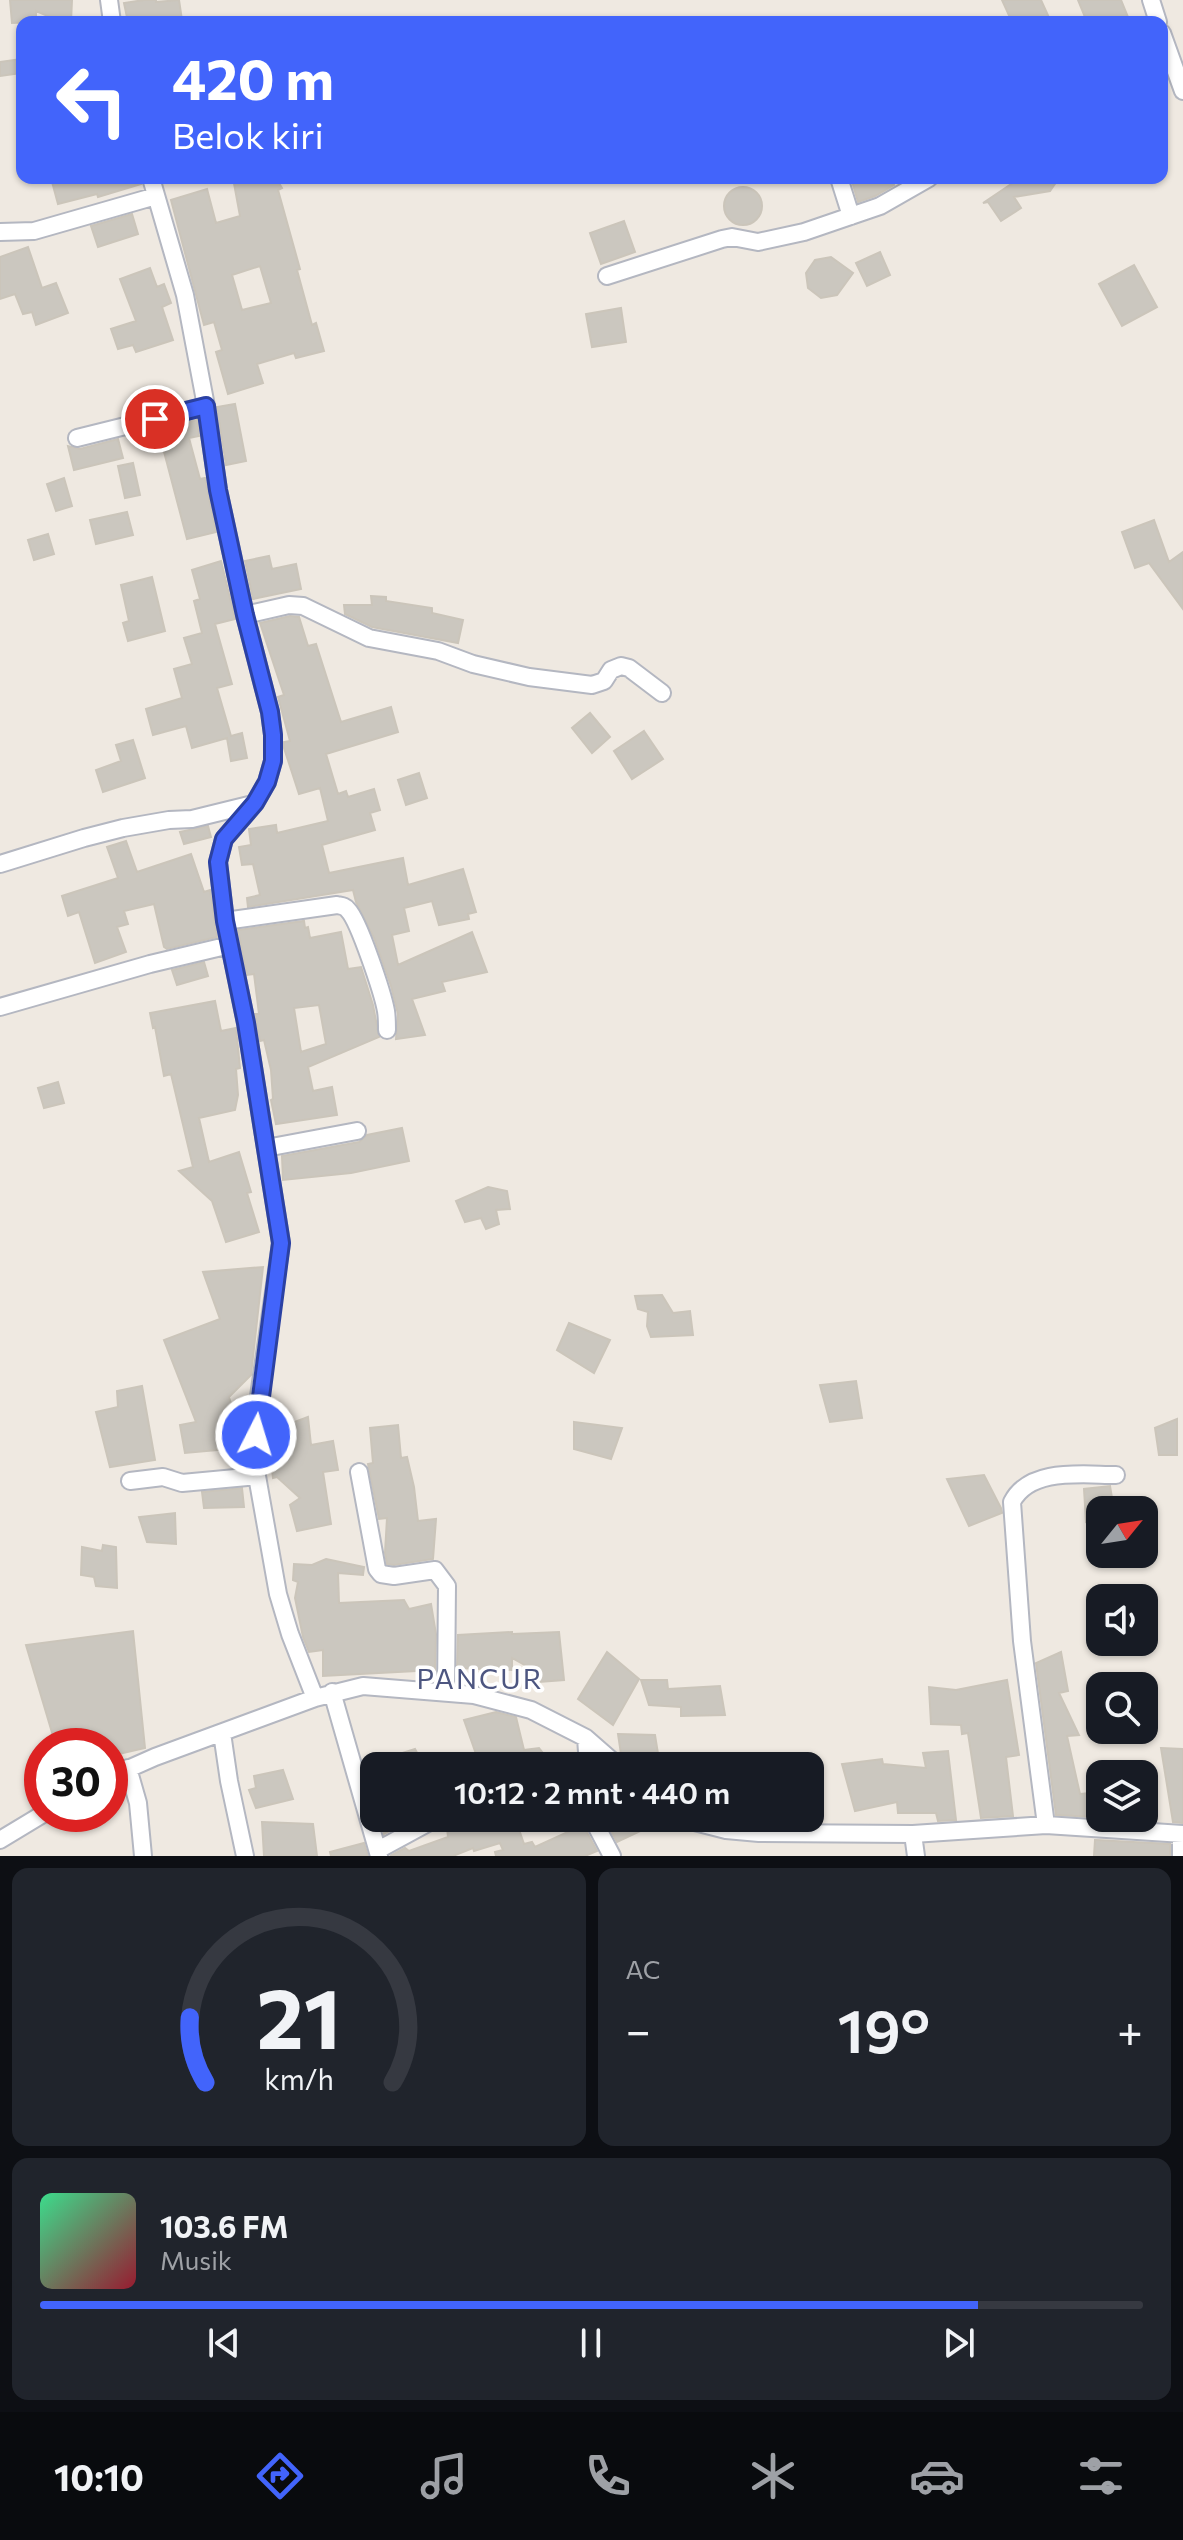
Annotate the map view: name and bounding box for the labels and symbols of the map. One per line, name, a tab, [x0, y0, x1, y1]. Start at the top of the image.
pin	[121, 385, 189, 453]
position arrow	[214, 1393, 298, 1477]
north arrow	[1086, 1496, 1158, 1568]
district label: PANCUR	[417, 1661, 543, 1695]
speed limit sign: 30	[24, 1728, 128, 1832]

